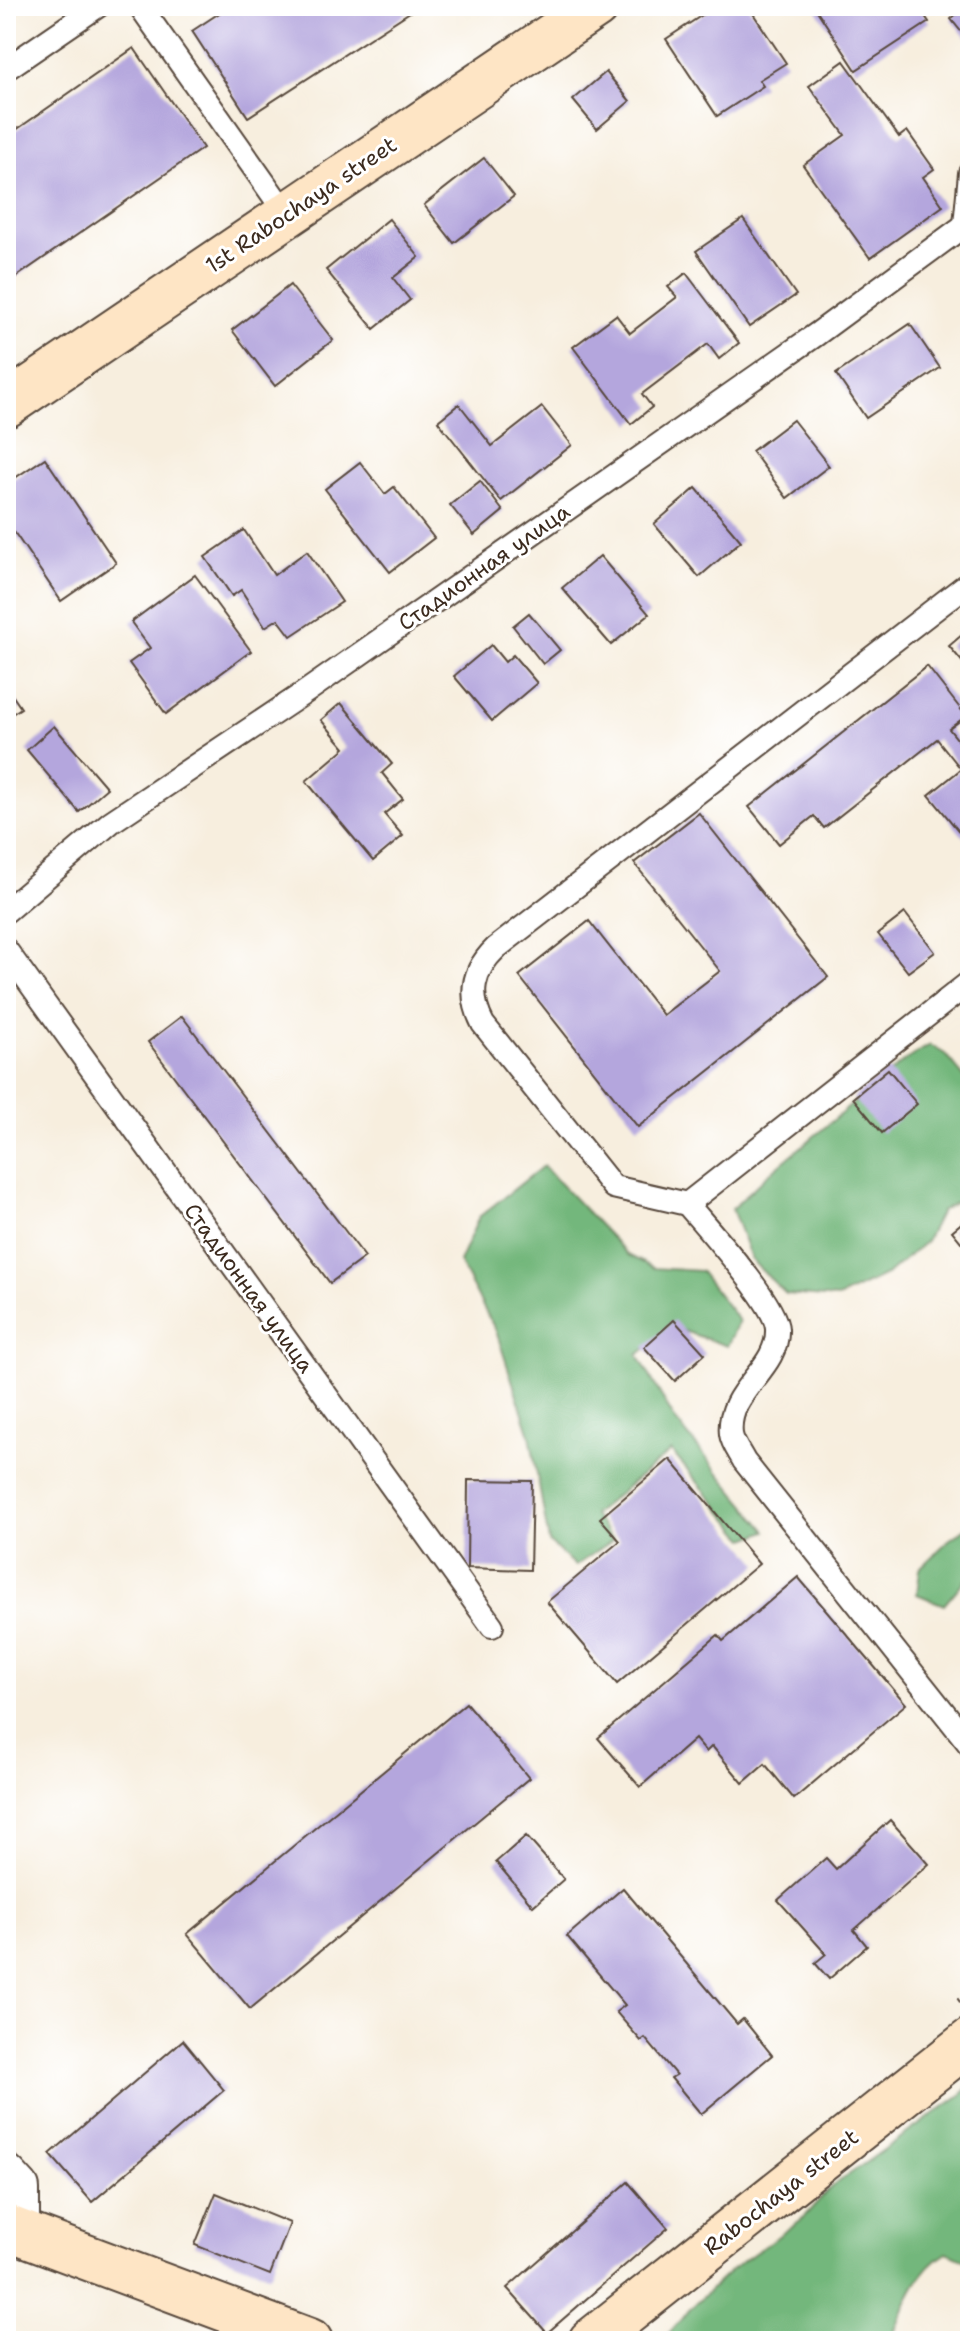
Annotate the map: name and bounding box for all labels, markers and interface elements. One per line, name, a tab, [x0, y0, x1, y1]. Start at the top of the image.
street label: 1st Rabochaya street	[200, 130, 402, 280]
street label: Стадионная улица	[392, 497, 576, 637]
street label: Стадионная улица	[178, 1197, 321, 1379]
street label: Rabochaya street	[698, 2122, 864, 2262]

